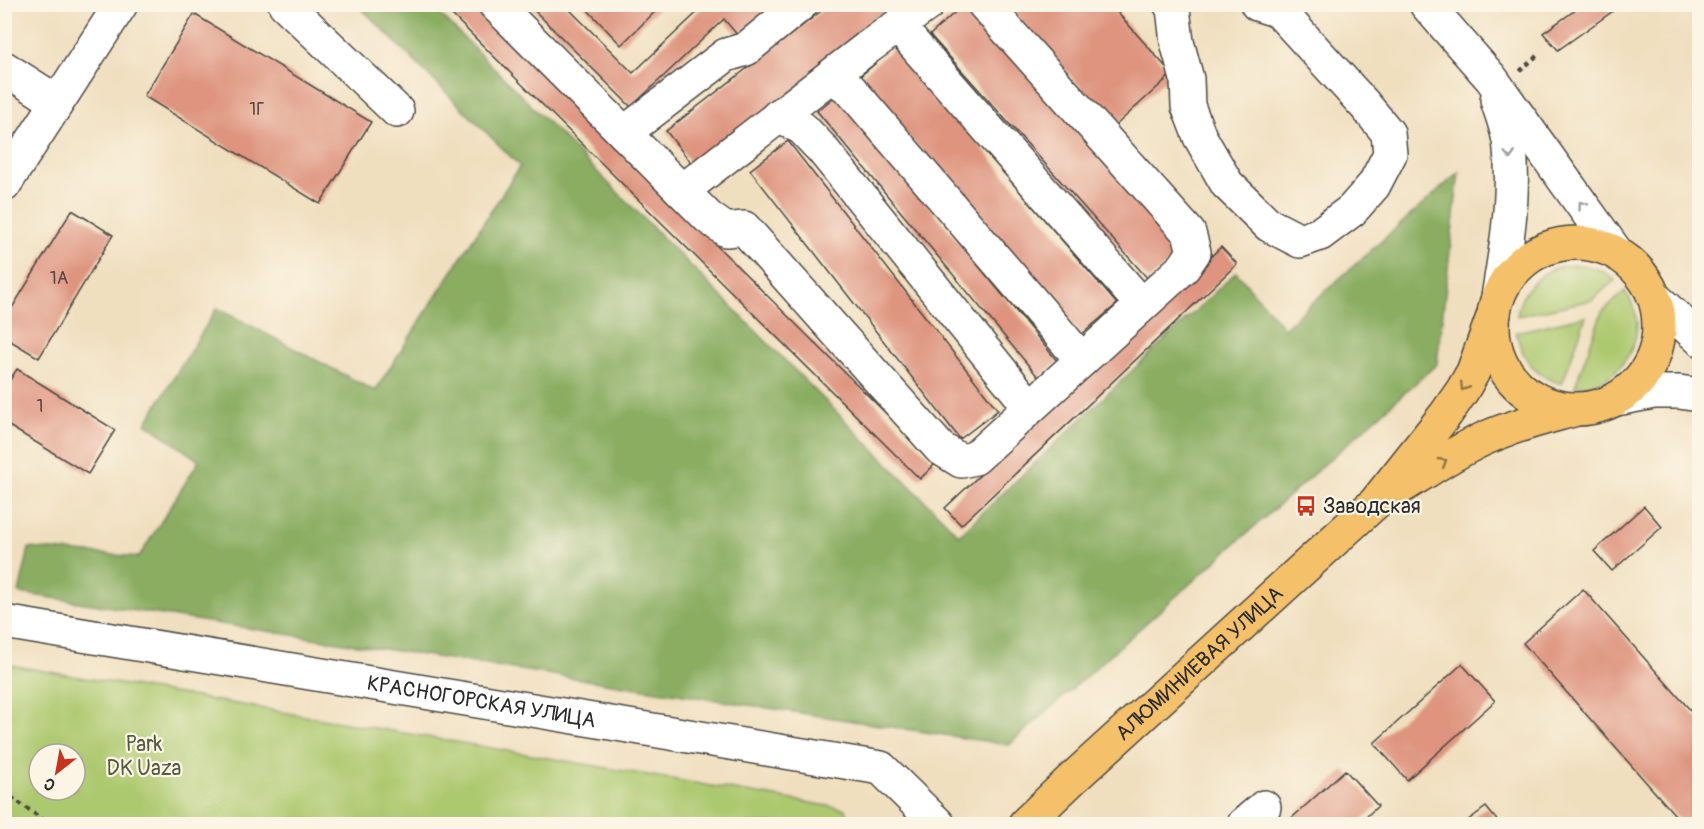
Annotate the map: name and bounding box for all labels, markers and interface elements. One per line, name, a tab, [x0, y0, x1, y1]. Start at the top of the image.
house number: 1Г	[249, 98, 265, 121]
one-way arrow	[1504, 150, 1517, 159]
one-way arrow	[1578, 200, 1589, 211]
house number: 1А	[50, 267, 69, 290]
one-way arrow	[1460, 380, 1471, 391]
house number: 1	[36, 395, 44, 418]
one-way arrow	[1437, 457, 1447, 469]
place label: Заводская	[1323, 493, 1421, 520]
bus stop icon: Заводская	[1294, 494, 1318, 518]
street label: АЛЮМИНИЕВАЯ УЛИЦА	[1110, 580, 1289, 747]
street label: КРАСНОГОРСКАЯ УЛИЦА	[365, 669, 598, 734]
park label: Park DK Uaza	[107, 731, 181, 782]
north arrow	[27, 742, 87, 802]
text: С	[40, 773, 59, 795]

